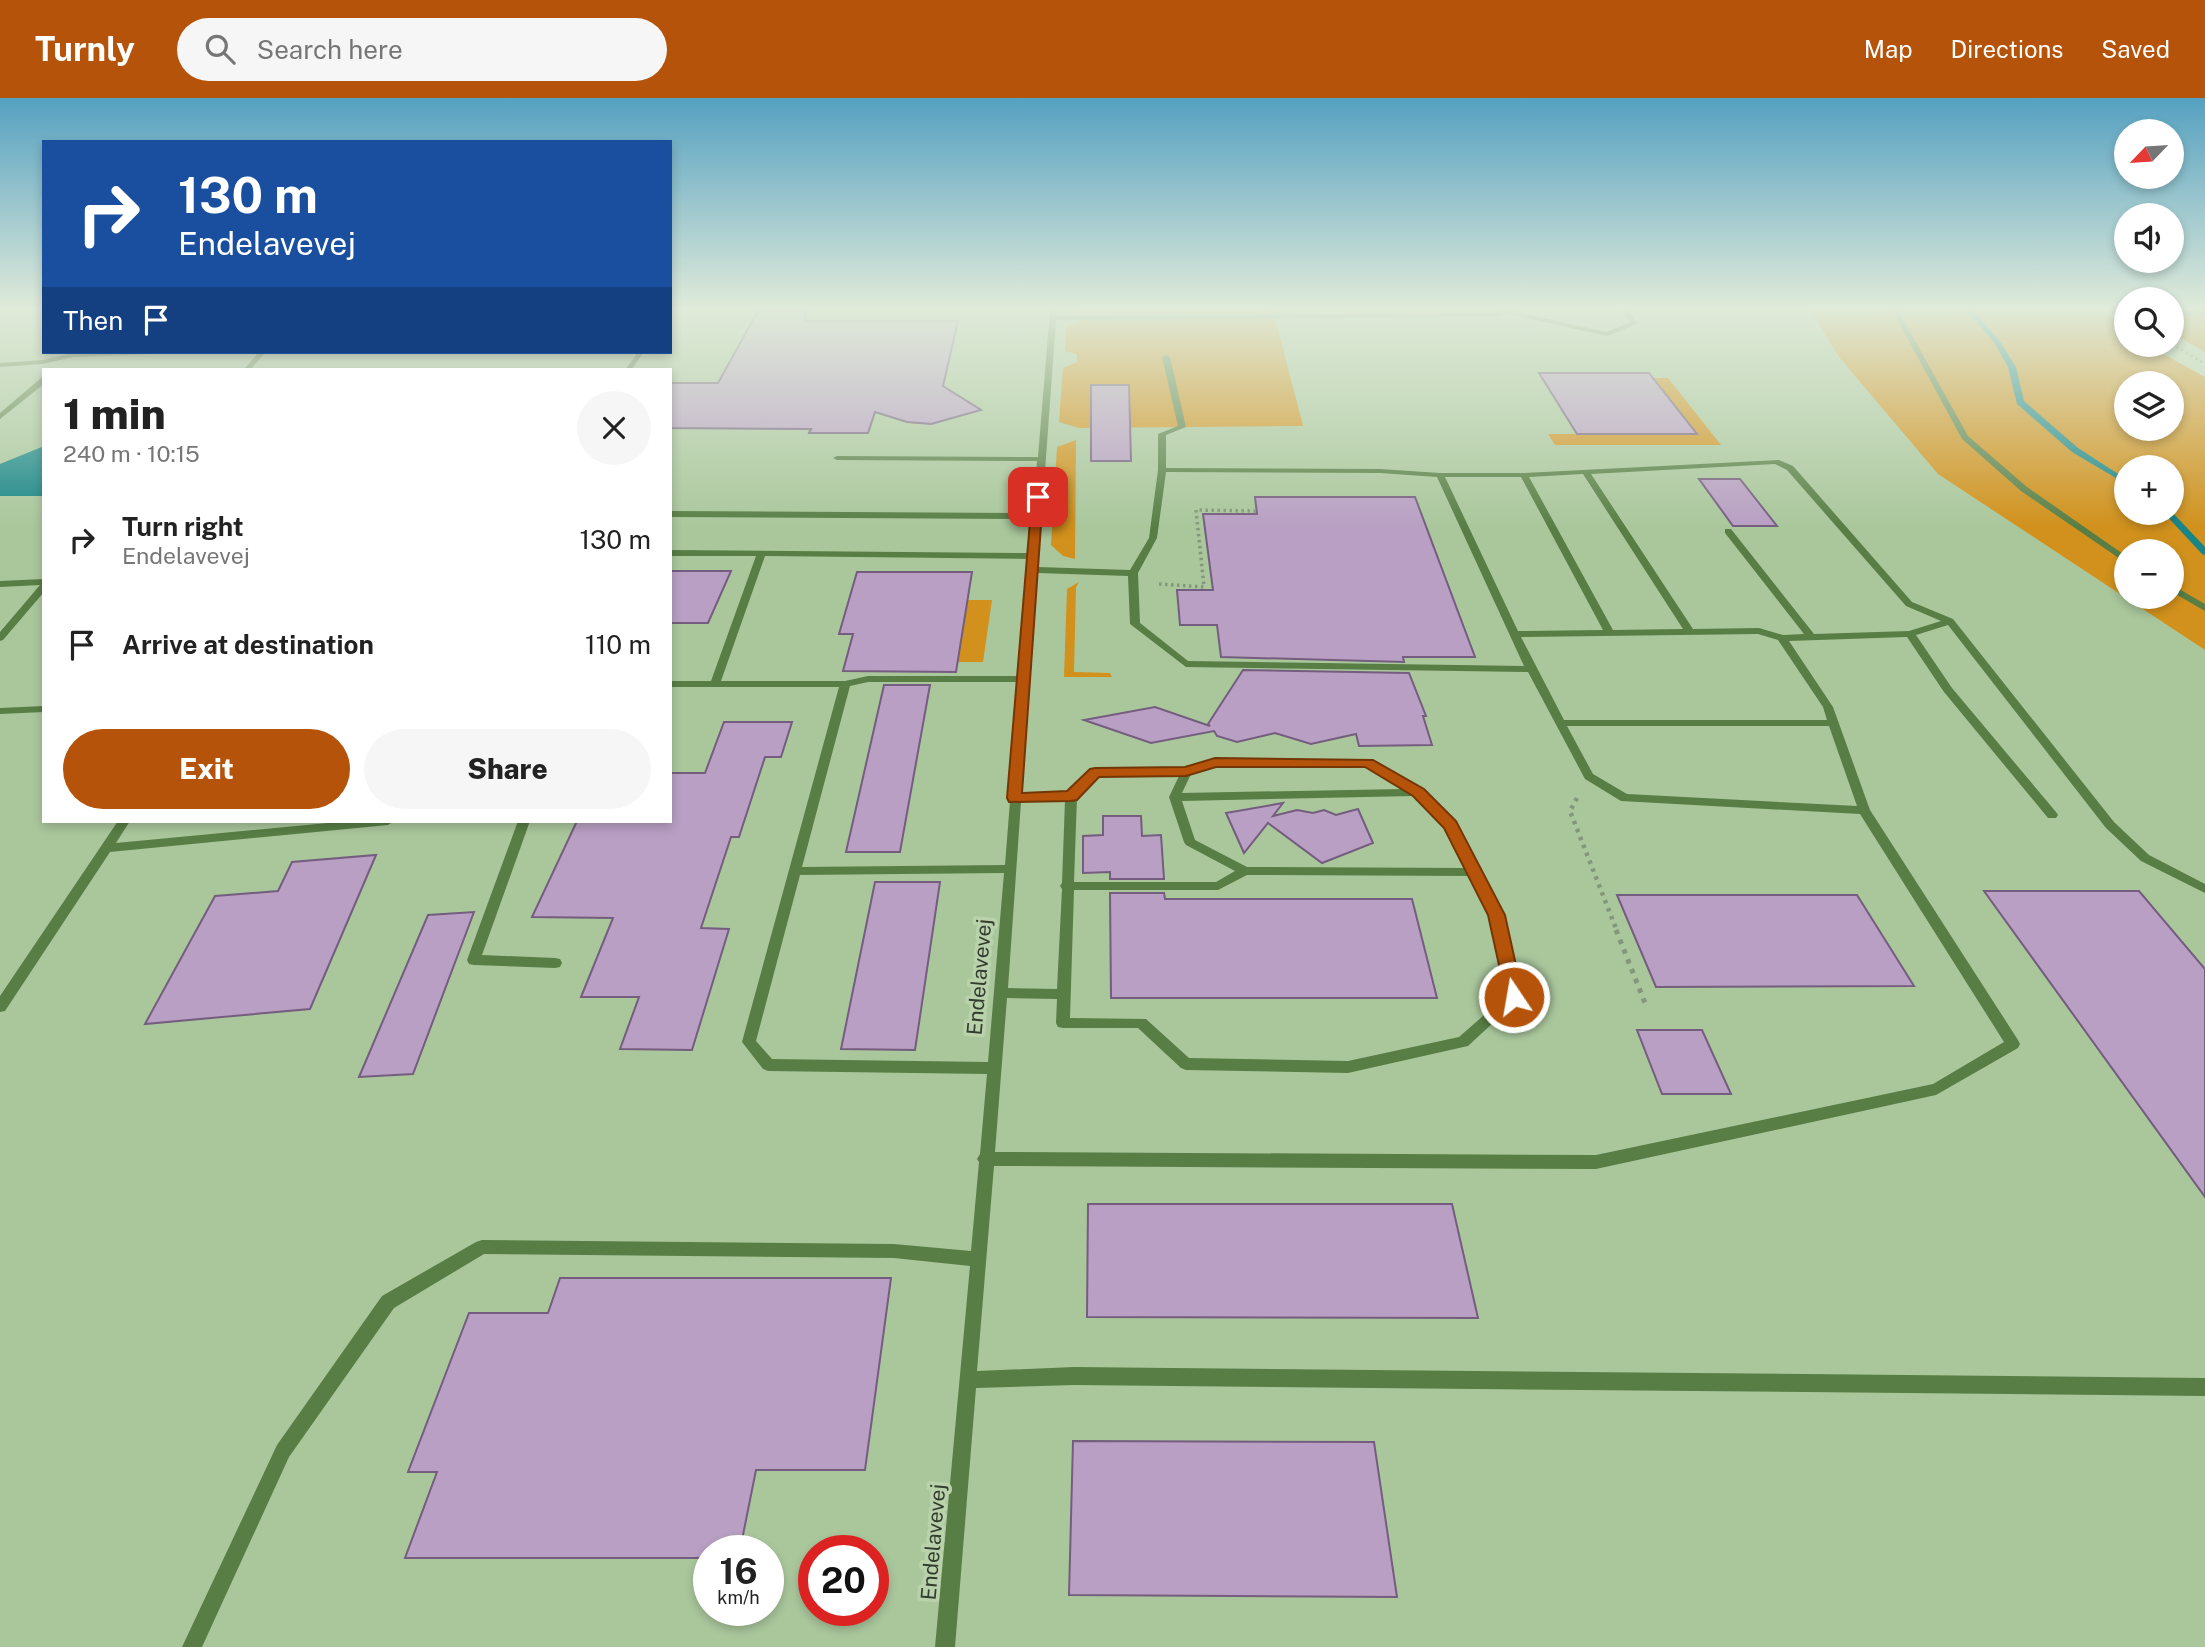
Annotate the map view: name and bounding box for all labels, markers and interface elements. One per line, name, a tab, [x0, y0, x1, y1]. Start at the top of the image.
search box	[177, 18, 667, 81]
text: Turnly	[35, 30, 135, 68]
icon: search	[201, 30, 239, 68]
text: Search here	[257, 34, 403, 65]
text: Map	[1864, 35, 1913, 63]
text: Directions	[1951, 35, 2063, 63]
text: Saved	[2101, 35, 2170, 63]
north arrow	[2114, 119, 2184, 189]
map controls	[2114, 119, 2184, 609]
text: 130 m	[178, 166, 318, 224]
icon: right	[63, 168, 154, 259]
button: sound	[2114, 203, 2184, 273]
text: Endelavevej	[178, 225, 356, 262]
button: search	[2114, 287, 2184, 357]
icon: arrive	[137, 301, 175, 339]
text: Then	[63, 305, 123, 336]
button: layers	[2114, 371, 2184, 441]
text: 1 min	[63, 389, 166, 438]
button: close	[577, 391, 651, 465]
text: 240 m · 10:15	[63, 440, 200, 467]
button: +	[2114, 455, 2184, 525]
pin	[1008, 467, 1068, 527]
icon: arrive	[1019, 478, 1057, 516]
text: Turn right	[122, 511, 244, 542]
icon: right	[63, 521, 101, 559]
text: 130 m	[579, 524, 651, 555]
button: −	[2114, 539, 2184, 609]
text: Endelavevej	[122, 542, 250, 569]
icon: arrive	[63, 626, 101, 664]
text: Arrive at destination	[122, 629, 374, 660]
text: 110 m	[585, 629, 651, 660]
button: Exit	[63, 729, 350, 809]
button: Share	[364, 729, 651, 809]
street label: Endelavevej	[961, 918, 997, 1036]
position arrow	[1477, 960, 1551, 1034]
street label: Endelavevej	[915, 1483, 951, 1601]
speed limit sign: 20	[798, 1535, 889, 1626]
text: 16	[719, 1551, 758, 1592]
text: km/h	[717, 1587, 760, 1608]

